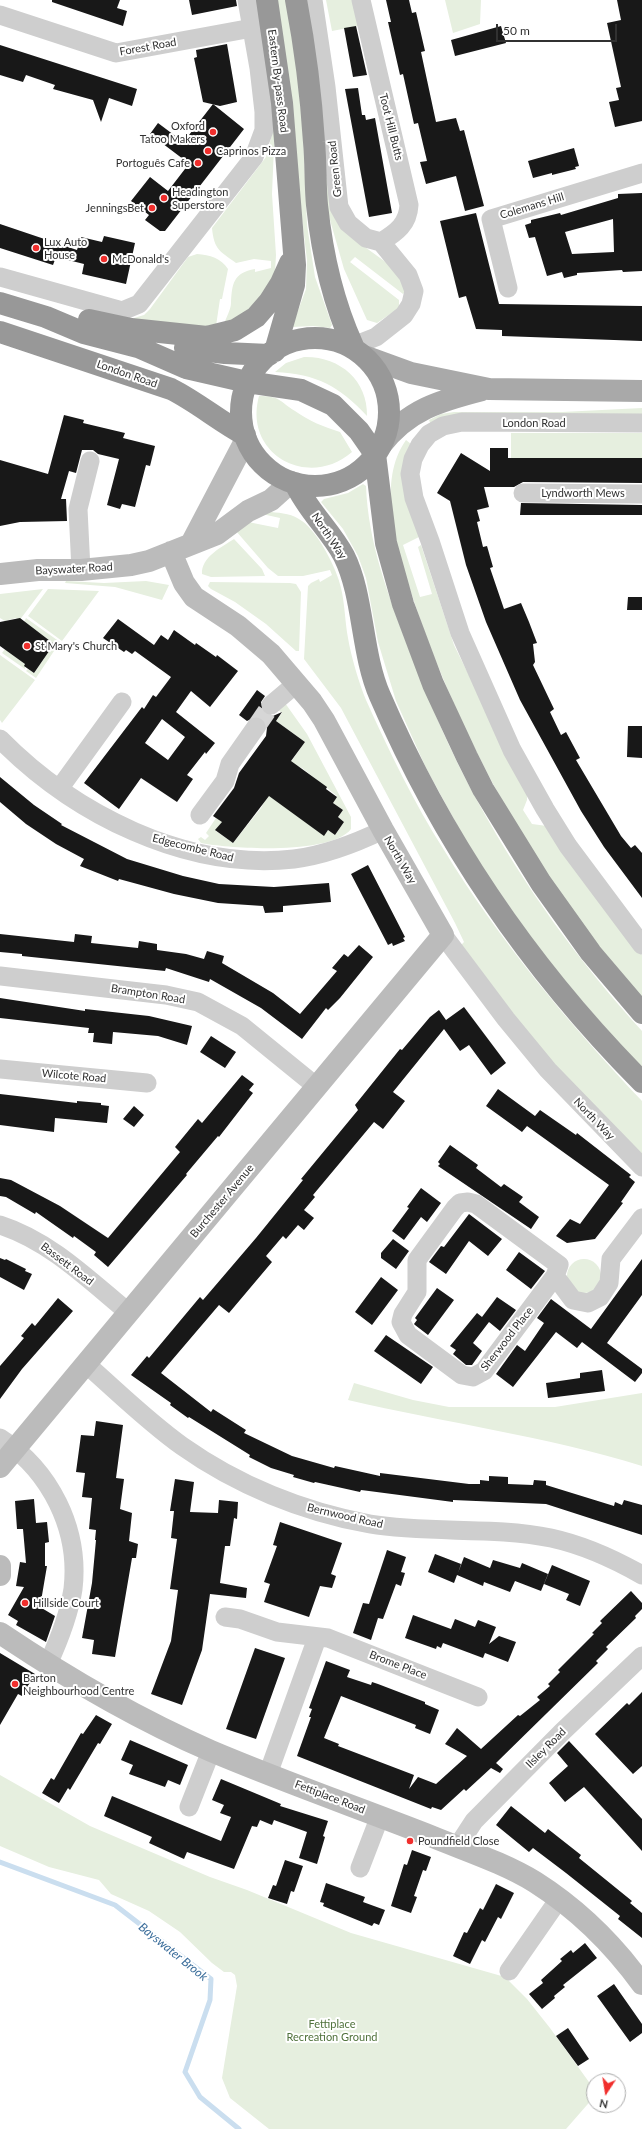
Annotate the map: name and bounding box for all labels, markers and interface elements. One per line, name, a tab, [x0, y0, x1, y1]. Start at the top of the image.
scale bar	[498, 16, 619, 42]
text: 50 m	[503, 23, 530, 38]
street label: Eastern By-pass Road	[265, 28, 291, 134]
street label: Forest Road	[119, 36, 177, 58]
street label: Toot Hill Butts	[376, 92, 406, 162]
place label: Oxford Tatoo Makers	[140, 119, 205, 145]
marker: Oxford Tatoo Makers	[208, 127, 218, 137]
street label: Green Road	[325, 140, 345, 198]
place label: Caprinos Pizza	[216, 144, 286, 158]
marker: Caprinos Pizza	[203, 146, 213, 156]
place label: Portoguês Cafe	[116, 156, 190, 170]
marker: Portoguês Cafe	[193, 158, 203, 168]
place label: Headington Superstore	[172, 185, 228, 211]
street label: Colemans Hill	[498, 190, 566, 222]
marker: Headington Superstore	[159, 193, 169, 203]
place label: JenningsBet	[86, 201, 144, 215]
marker: JenningsBet	[147, 203, 157, 213]
place label: Lux Auto House	[44, 235, 87, 261]
marker: Lux Auto House	[31, 243, 41, 253]
place label: McDonald's	[112, 252, 169, 266]
marker: McDonald's	[99, 254, 109, 264]
street label: London Road	[95, 357, 159, 391]
street label: London Road	[502, 416, 566, 430]
street label: Lyndworth Mews	[541, 486, 625, 500]
street label: North Way	[309, 510, 349, 562]
street label: Bayswater Road	[35, 560, 113, 578]
place label: St Mary's Church	[35, 639, 117, 653]
marker: St Mary's Church	[22, 641, 32, 651]
street label: Edgecombe Road	[151, 832, 235, 864]
street label: North Way	[381, 834, 419, 886]
street label: Brampton Road	[110, 982, 186, 1006]
street label: Wilcote Road	[41, 1067, 107, 1085]
street label: North Way	[571, 1095, 617, 1143]
street label: Burchester Avenue	[187, 1162, 257, 1240]
street label: Bassett Road	[38, 1240, 96, 1288]
street label: Sherwood Place	[478, 1304, 536, 1374]
street label: Bernwood Road	[306, 1501, 384, 1531]
place label: Hillside Court	[33, 1596, 99, 1610]
marker: Hillside Court	[20, 1598, 30, 1608]
street label: Brome Place	[367, 1648, 429, 1682]
place label: Barton Neighbourhood Centre	[23, 1671, 134, 1697]
marker: Barton Neighbourhood Centre	[10, 1679, 20, 1689]
street label: Ilsley Road	[523, 1725, 569, 1771]
street label: Fettiplace Road	[293, 1778, 367, 1816]
place label: Poundfield Close	[418, 1834, 499, 1848]
marker: Poundfield Close	[405, 1836, 415, 1846]
water label: Bayswater Brook	[136, 1920, 210, 1984]
park label: Fettiplace Recreation Ground	[287, 2017, 377, 2043]
north arrow	[586, 2073, 626, 2113]
text: N	[598, 2097, 609, 2111]

